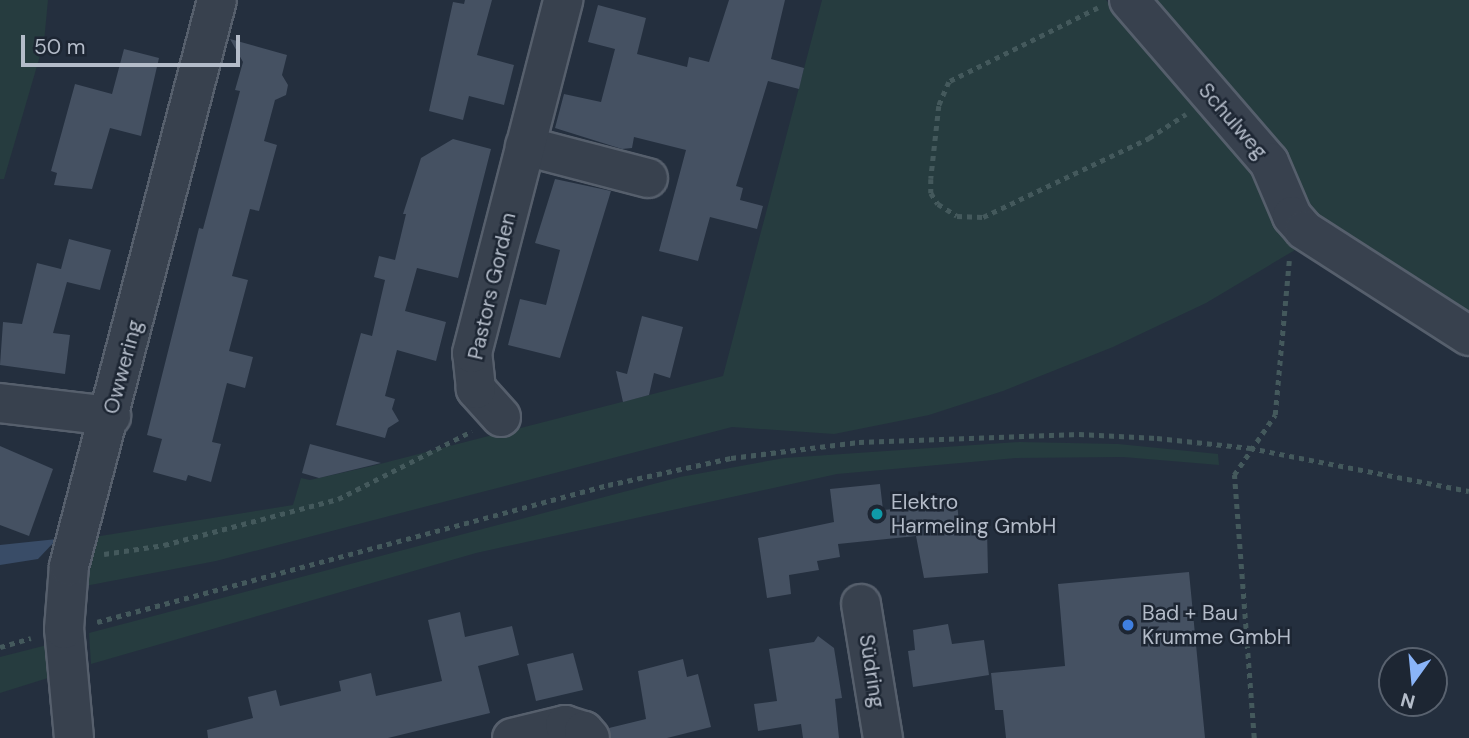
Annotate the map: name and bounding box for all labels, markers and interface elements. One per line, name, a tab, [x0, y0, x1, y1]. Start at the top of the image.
scale bar	[24, 21, 243, 65]
text: 50 m	[34, 33, 85, 61]
street label: Schulweg	[1193, 78, 1273, 164]
street label: Pastors Gorden	[463, 210, 521, 362]
street label: Owwering	[98, 317, 148, 417]
place label: Elektro Harmeling GmbH	[891, 489, 1056, 539]
marker: Elektro Harmeling GmbH	[869, 506, 885, 522]
place label: Bad + Bau Krumme GmbH	[1142, 600, 1291, 650]
marker: Bad + Bau Krumme GmbH	[1120, 617, 1136, 633]
street label: Südring	[854, 633, 890, 709]
north arrow	[1378, 647, 1448, 717]
text: N	[1398, 687, 1418, 715]

